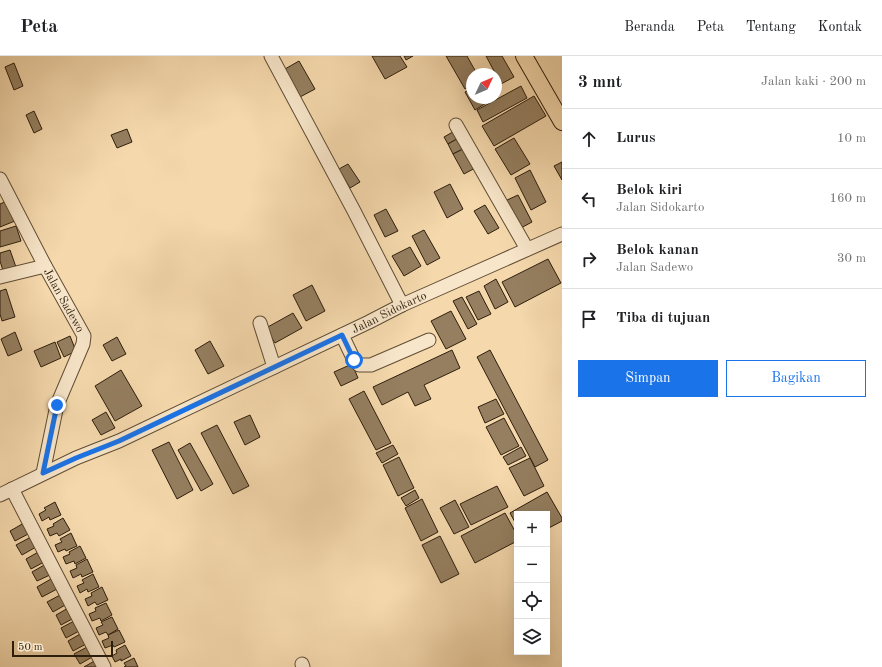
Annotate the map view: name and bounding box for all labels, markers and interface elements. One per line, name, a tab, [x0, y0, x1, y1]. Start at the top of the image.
text: Peta	[20, 18, 58, 37]
text: Beranda	[624, 20, 675, 34]
text: Peta	[697, 20, 724, 34]
text: Tentang	[746, 20, 796, 34]
text: Kontak	[818, 20, 862, 34]
north arrow	[466, 68, 502, 104]
text: 3 mnt	[578, 74, 622, 91]
text: Jalan kaki · 200 m	[761, 75, 866, 88]
icon: ahead	[578, 128, 600, 150]
text: Lurus	[616, 131, 656, 146]
text: 10 m	[837, 132, 866, 145]
text: Belok kiri	[616, 183, 682, 198]
icon: left	[578, 188, 600, 210]
text: 160 m	[829, 192, 866, 205]
text: Jalan Sidokarto	[616, 201, 704, 214]
text: Belok kanan	[616, 243, 699, 258]
icon: right	[578, 248, 600, 270]
text: 30 m	[837, 252, 866, 265]
text: Jalan Sadewo	[616, 261, 693, 274]
street label: Jalan Sadewo	[41, 267, 86, 335]
street label: Jalan Sidokarto	[350, 290, 429, 336]
icon: arrive	[578, 308, 600, 330]
text: Tiba di tujuan	[616, 311, 710, 326]
route start	[345, 351, 363, 369]
button: Simpan	[578, 360, 718, 397]
button: Bagikan	[726, 360, 866, 397]
route end	[48, 396, 66, 414]
map controls	[514, 511, 550, 655]
button: +	[514, 511, 550, 547]
button: −	[514, 547, 550, 583]
button: locate	[514, 583, 550, 619]
button: layers	[514, 619, 550, 655]
scale bar	[12, 639, 113, 658]
text: 50 m	[18, 642, 43, 653]

